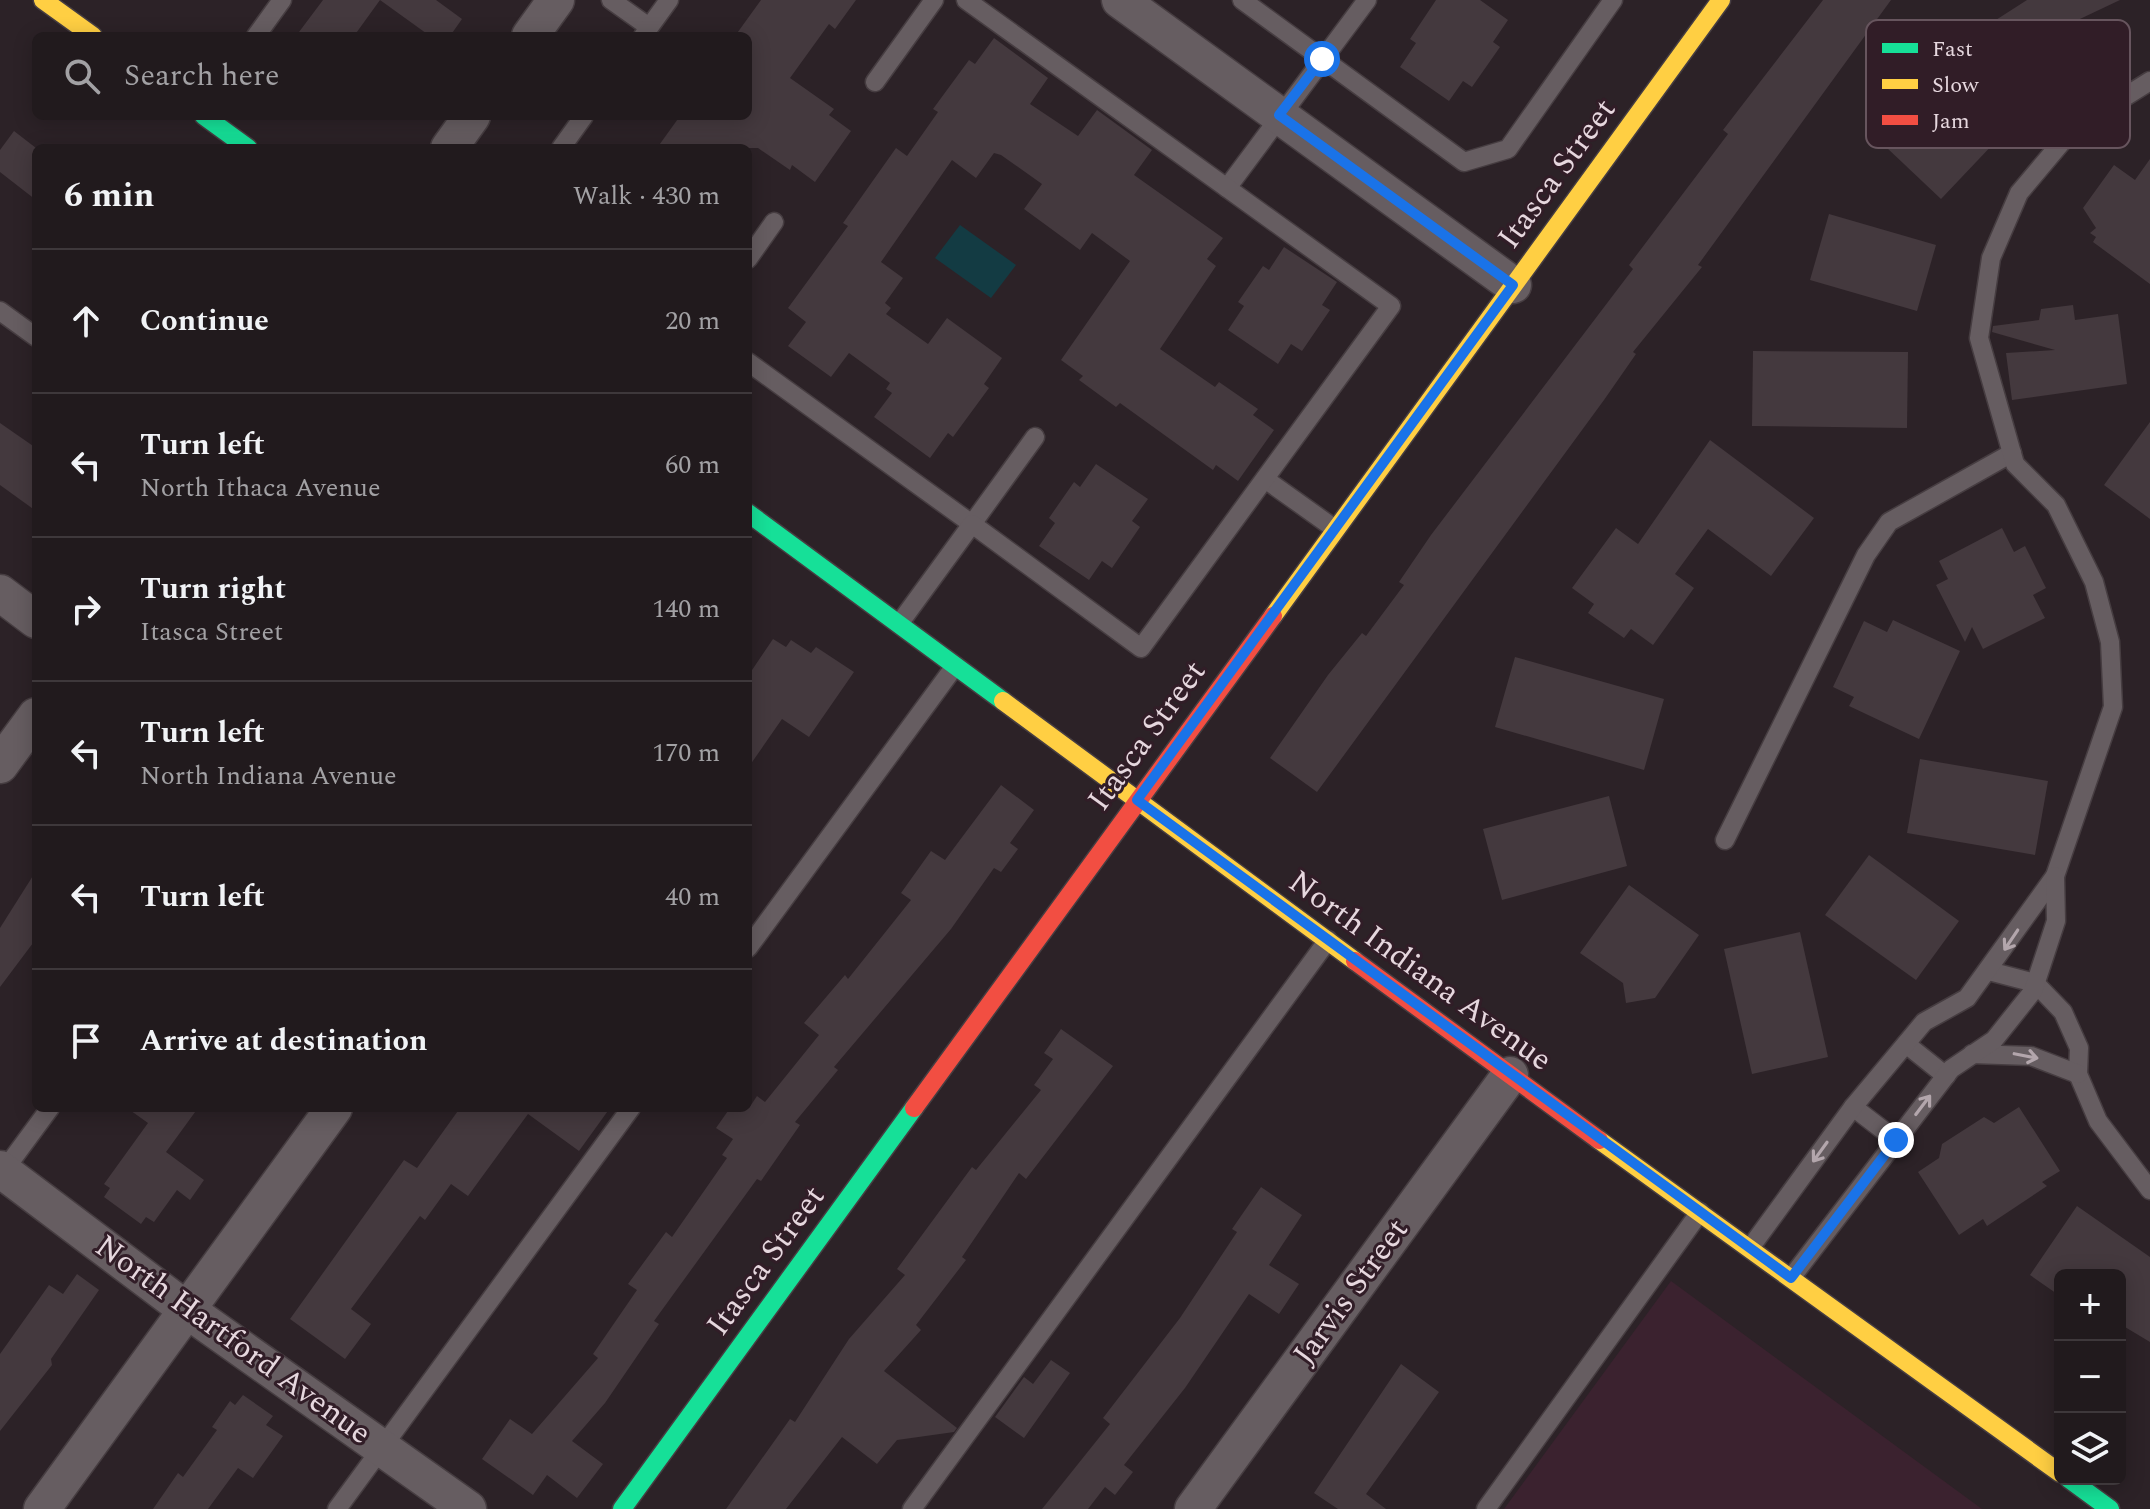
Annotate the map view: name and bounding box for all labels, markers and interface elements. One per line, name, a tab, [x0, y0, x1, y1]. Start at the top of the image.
legend	[1866, 20, 2130, 148]
search box	[32, 32, 752, 120]
text: Fast	[1932, 33, 1973, 66]
route start	[1304, 41, 1340, 77]
text: Search here	[124, 53, 280, 99]
icon: search	[60, 54, 104, 98]
text: Slow	[1932, 69, 1980, 102]
street label: Itasca Street	[1485, 88, 1629, 260]
text: Jam	[1932, 105, 1970, 138]
text: 6 min	[64, 170, 154, 222]
text: Walk · 430 m	[573, 176, 720, 216]
text: Continue	[140, 298, 269, 344]
icon: ahead	[64, 299, 108, 343]
text: 20 m	[665, 301, 720, 341]
text: Turn left	[140, 422, 265, 468]
icon: left	[64, 443, 108, 487]
text: 60 m	[665, 445, 720, 485]
text: North Ithaca Avenue	[140, 468, 381, 508]
text: Turn right	[140, 566, 286, 612]
icon: right	[64, 587, 108, 631]
text: 140 m	[652, 589, 720, 629]
text: Itasca Street	[140, 612, 283, 652]
street label: Itasca Street	[1075, 650, 1219, 822]
text: Turn left	[140, 710, 265, 756]
icon: left	[64, 731, 108, 775]
text: 170 m	[652, 733, 720, 773]
text: North Indiana Avenue	[140, 756, 397, 796]
street label: North Indiana Avenue	[1278, 858, 1562, 1084]
text: Turn left	[140, 874, 265, 920]
icon: left	[64, 875, 108, 919]
text: 40 m	[665, 877, 720, 917]
one-way arrow	[2003, 929, 2019, 951]
text: Arrive at destination	[140, 1018, 427, 1064]
icon: arrive	[64, 1019, 108, 1063]
one-way arrow	[2013, 1050, 2039, 1065]
one-way arrow	[1915, 1095, 1932, 1116]
route end	[1878, 1122, 1914, 1158]
one-way arrow	[1812, 1141, 1829, 1162]
street label: Itasca Street	[694, 1175, 838, 1347]
street label: Jarvis Street	[1281, 1208, 1421, 1376]
street label: North Hartford Avenue	[84, 1223, 382, 1457]
map controls	[2054, 1269, 2126, 1485]
button: +	[2054, 1269, 2126, 1341]
button: −	[2054, 1341, 2126, 1413]
button: layers	[2054, 1413, 2126, 1485]

